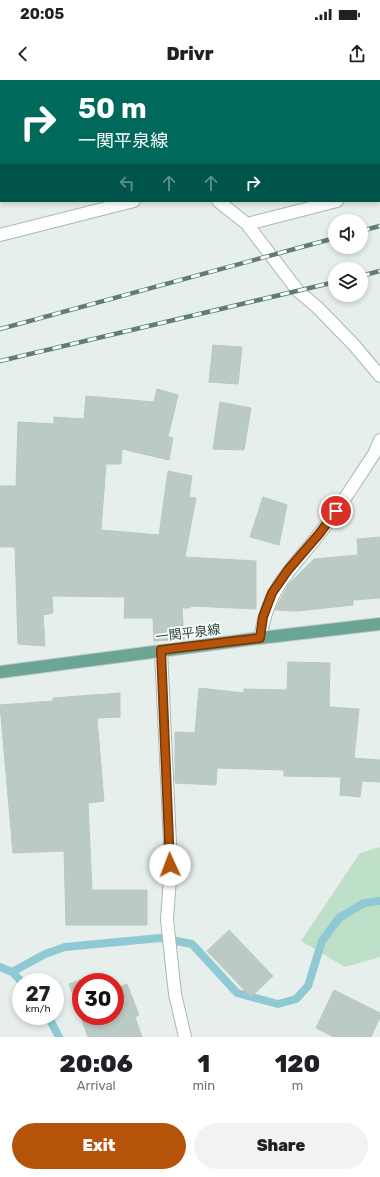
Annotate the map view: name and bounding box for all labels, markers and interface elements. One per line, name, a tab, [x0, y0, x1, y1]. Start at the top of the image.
text: 20:05	[20, 5, 64, 23]
icon: back	[12, 43, 34, 65]
text: Drivr	[166, 43, 214, 65]
icon: share	[346, 43, 368, 65]
text: 50 m	[78, 92, 147, 125]
icon: right	[12, 96, 64, 148]
text: 一関平泉線	[78, 130, 168, 152]
icon: left	[116, 172, 138, 194]
icon: ahead	[158, 172, 180, 194]
icon: ahead	[200, 172, 222, 194]
icon: right	[242, 172, 264, 194]
map controls	[328, 214, 368, 302]
button: sound	[328, 214, 368, 254]
button: layers	[328, 262, 368, 302]
pin	[319, 494, 353, 528]
icon: arrive	[325, 500, 347, 522]
street label: 一関平泉線	[155, 622, 221, 644]
position arrow	[149, 844, 191, 886]
speed limit sign: 30	[72, 973, 124, 1025]
text: 27	[26, 982, 50, 1006]
text: km/h	[26, 1003, 50, 1015]
text: 20:06	[60, 1050, 133, 1078]
text: 1	[197, 1050, 210, 1078]
text: 120	[275, 1050, 320, 1078]
text: Arrival	[77, 1078, 116, 1093]
text: min	[193, 1078, 215, 1093]
text: m	[292, 1078, 303, 1093]
button: Exit	[12, 1123, 186, 1169]
button: Share	[194, 1123, 368, 1169]

